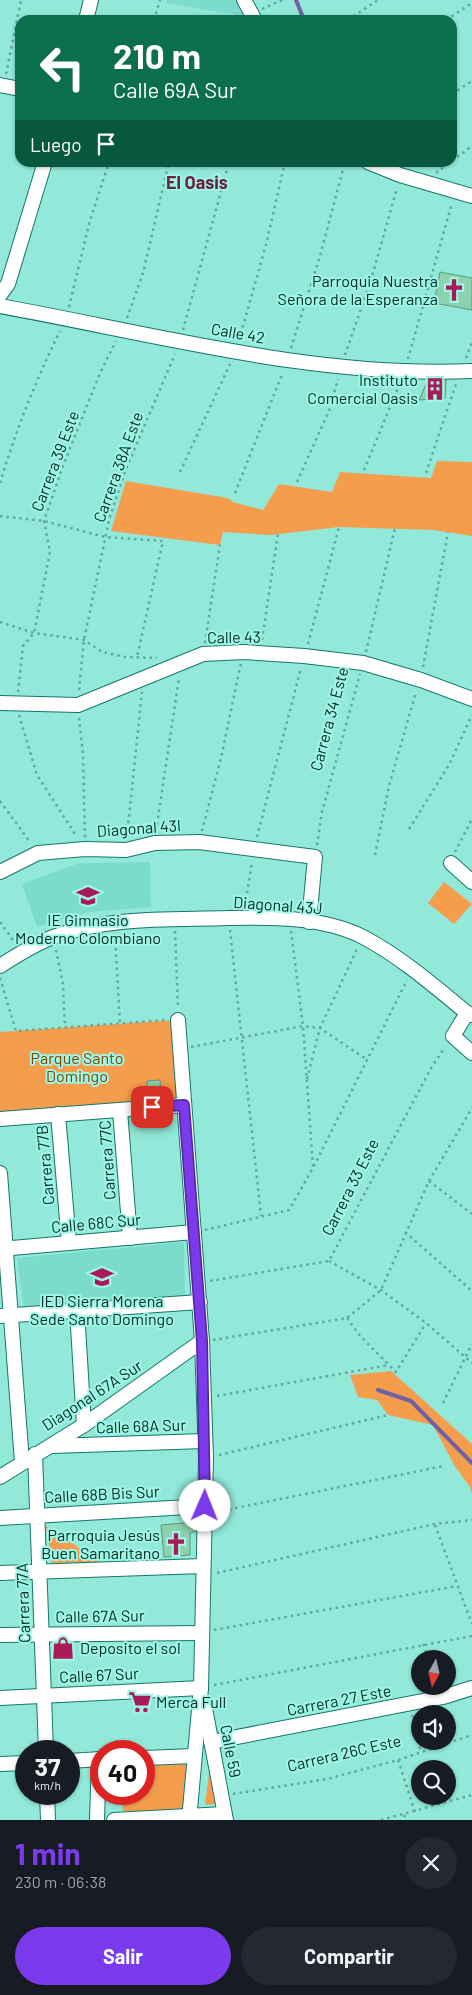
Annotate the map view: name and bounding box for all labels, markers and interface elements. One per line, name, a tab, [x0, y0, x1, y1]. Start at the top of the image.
text: 210 m	[113, 34, 201, 76]
icon: left	[30, 35, 95, 100]
text: Calle 69A Sur	[113, 76, 237, 102]
icon: arrive	[92, 130, 120, 158]
text: Luego	[30, 133, 82, 156]
district label: El Oasis	[166, 171, 228, 193]
place label: Parroquia Nuestra Señora de la Esperanza	[278, 271, 438, 308]
church icon: Parroquia Nuestra Señora de la Esperanza	[441, 277, 467, 303]
street label: Calle 42	[210, 318, 266, 347]
place label: Instituto Comercial Oasis	[307, 370, 418, 407]
building icon: Instituto Comercial Oasis	[422, 376, 448, 402]
street label: Carrera 39 Este	[27, 408, 82, 514]
street label: Carrera 38A Este	[89, 409, 146, 525]
street label: Calle 43	[207, 627, 261, 646]
street label: Carrera 34 Este	[306, 665, 352, 773]
street label: Diagonal 43I	[96, 815, 182, 840]
school or university icon: IE Gimnasio Moderno Colombiano	[75, 883, 101, 909]
street label: Diagonal 43J	[233, 892, 323, 917]
place label: IE Gimnasio Moderno Colombiano	[15, 910, 161, 947]
park label: Parque Santo Domingo	[31, 1048, 123, 1085]
pin	[131, 1086, 173, 1128]
icon: arrive	[138, 1093, 166, 1121]
street label: Carrera 77C	[94, 1120, 119, 1201]
street label: Carrera 77B	[32, 1124, 57, 1206]
street label: Carrera 33 Este	[317, 1135, 382, 1238]
street label: Calle 68C Sur	[50, 1209, 142, 1236]
school or university icon: IED Sierra Morena Sede Santo Domingo	[89, 1264, 115, 1290]
place label: IED Sierra Morena Sede Santo Domingo	[30, 1291, 174, 1328]
street label: Diagonal 67A Sur	[38, 1355, 146, 1434]
street label: Calle 68A Sur	[96, 1414, 187, 1437]
position arrow	[178, 1479, 230, 1531]
street label: Calle 68B Bis Sur	[44, 1481, 160, 1506]
place label: Parroquia Jesús Buen Samaritano	[41, 1525, 160, 1562]
church icon: Parroquia Jesús Buen Samaritano	[163, 1531, 189, 1557]
street label: Carrera 77A	[12, 1562, 33, 1643]
street label: Calle 67A Sur	[55, 1605, 145, 1626]
shop icon: Deposito el sol	[50, 1635, 76, 1661]
place label: Deposito el sol	[80, 1638, 181, 1657]
north arrow	[411, 1650, 456, 1695]
map controls	[411, 1650, 456, 1805]
street label: Calle 67 Sur	[59, 1663, 139, 1686]
street label: Carrera 27 Este	[285, 1680, 393, 1719]
supermarket icon: Merca Full	[127, 1689, 153, 1715]
place label: Merca Full	[156, 1692, 226, 1711]
button: sound	[411, 1705, 456, 1750]
street label: Calle 59	[217, 1723, 246, 1779]
street label: Carrera 26C Este	[285, 1730, 403, 1775]
speed limit sign: 40	[90, 1740, 155, 1805]
text: 37	[35, 1751, 60, 1781]
button: search	[411, 1760, 456, 1805]
text: km/h	[34, 1778, 61, 1792]
text: 1 min	[15, 1835, 81, 1871]
button: close	[405, 1837, 457, 1889]
text: 230 m · 06:38	[15, 1872, 106, 1891]
button: Salir	[15, 1927, 231, 1985]
button: Compartir	[241, 1927, 457, 1985]

